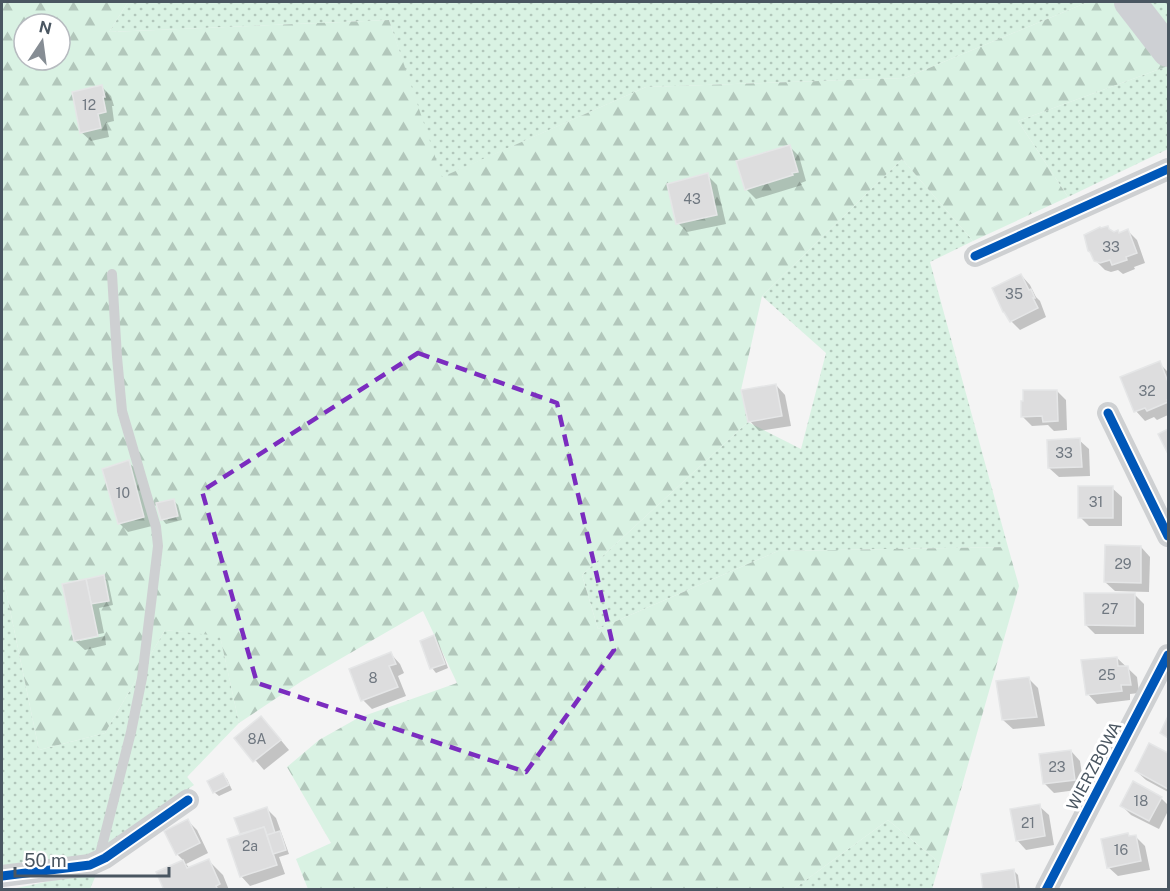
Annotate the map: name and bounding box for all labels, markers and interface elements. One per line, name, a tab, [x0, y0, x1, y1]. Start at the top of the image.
north arrow	[12, 12, 72, 72]
text: N	[37, 17, 53, 39]
house number: 12	[82, 97, 96, 113]
house number: 43	[683, 191, 701, 207]
house number: 33	[1102, 239, 1120, 255]
house number: 35	[1005, 286, 1023, 302]
house number: 32	[1138, 383, 1156, 399]
house number: 33	[1055, 445, 1073, 461]
house number: 10	[116, 485, 130, 501]
house number: 31	[1089, 494, 1103, 510]
house number: 29	[1114, 556, 1132, 572]
house number: 27	[1102, 601, 1118, 617]
house number: 25	[1098, 667, 1116, 683]
house number: 8	[368, 670, 378, 686]
street label: WIERZBOWA	[1063, 718, 1125, 814]
house number: 8A	[247, 731, 267, 747]
house number: 23	[1048, 759, 1066, 775]
house number: 18	[1134, 793, 1148, 809]
house number: 21	[1021, 815, 1035, 831]
house number: 2a	[242, 838, 258, 854]
scale bar	[15, 840, 170, 878]
house number: 16	[1114, 842, 1128, 858]
text: 50 m	[24, 850, 67, 871]

